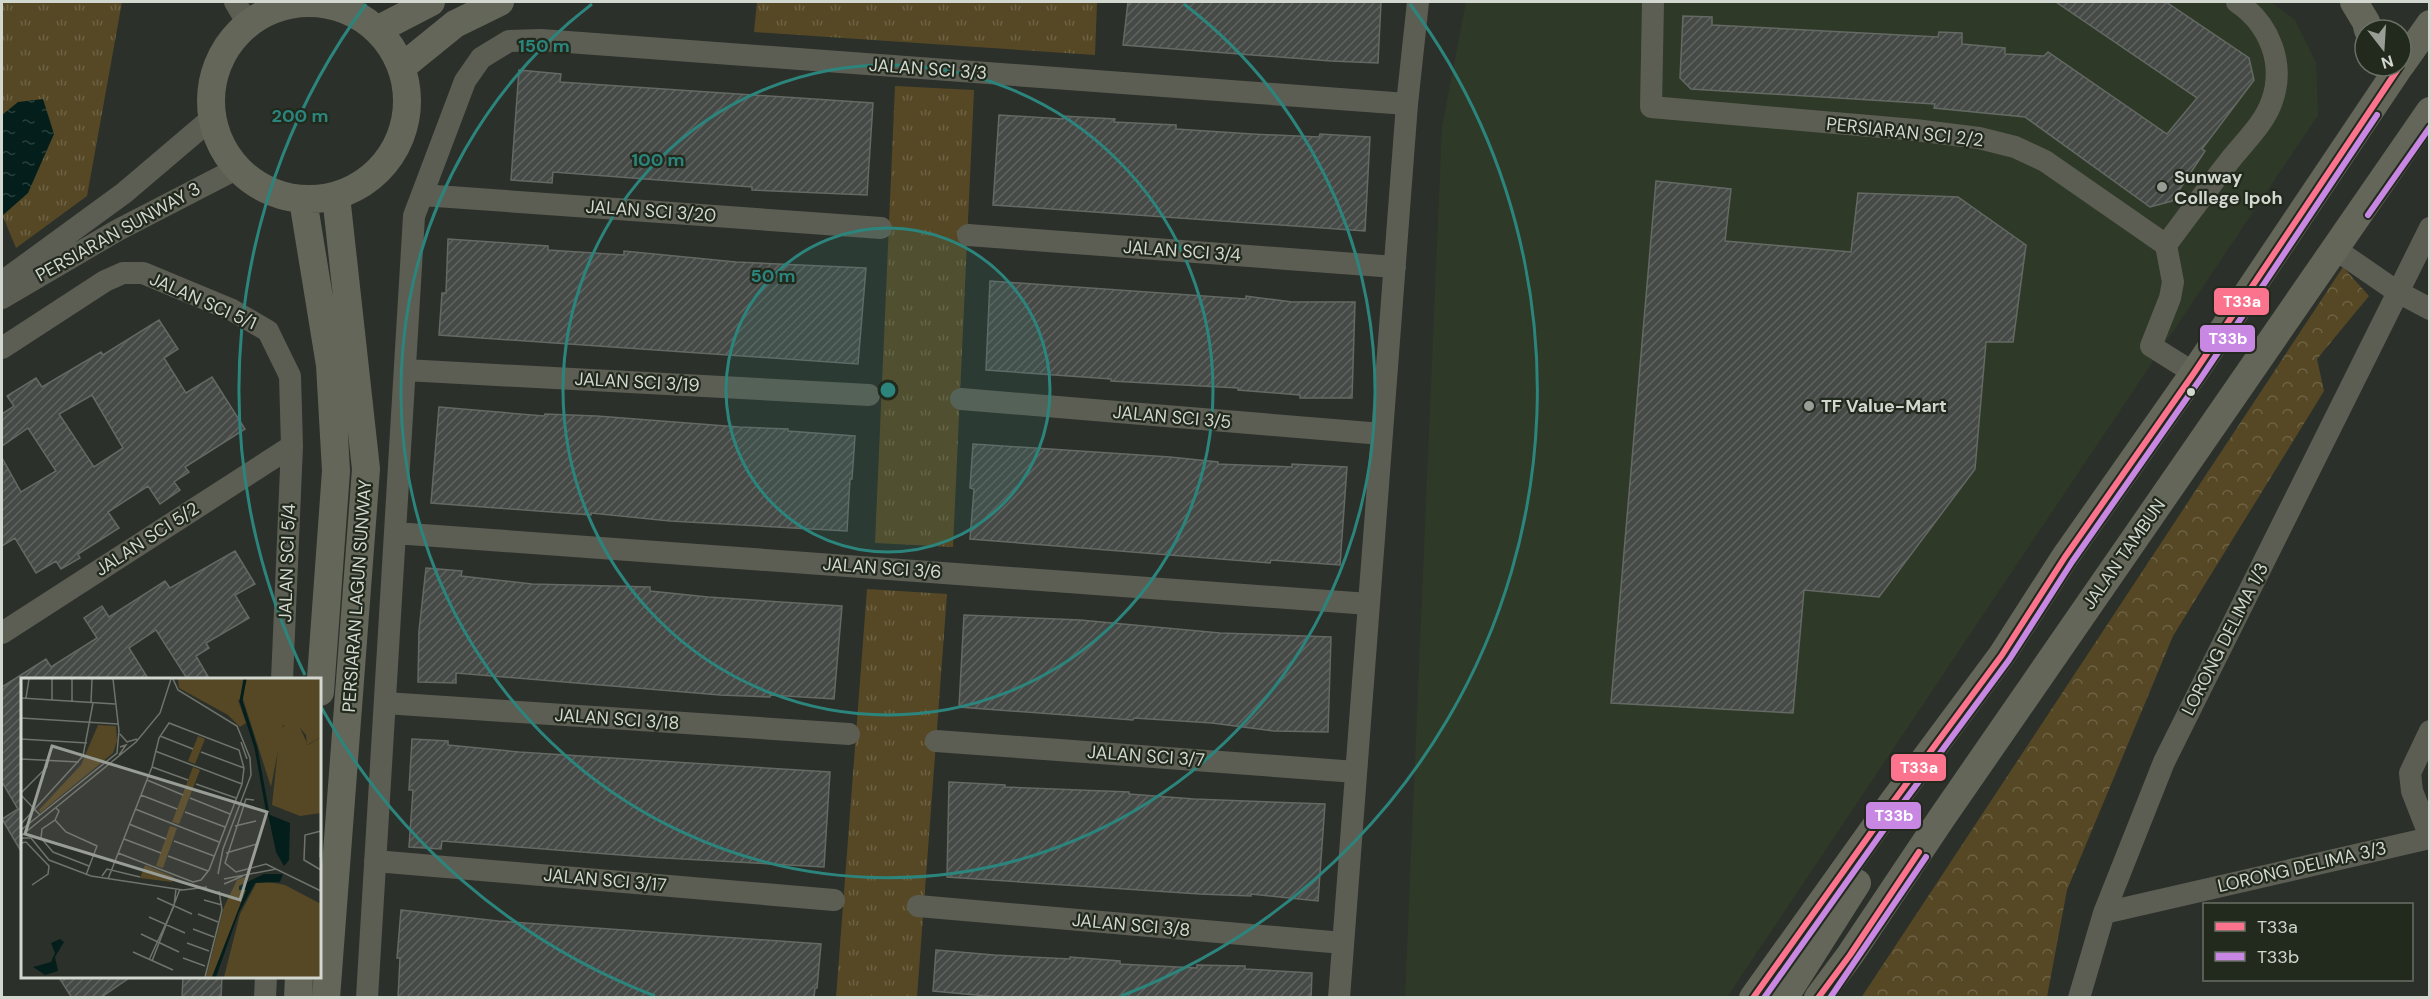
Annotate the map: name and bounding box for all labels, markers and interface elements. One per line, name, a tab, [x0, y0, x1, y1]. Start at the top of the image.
north arrow	[2353, 18, 2413, 78]
text: 150 m	[518, 34, 570, 58]
text: N	[2379, 50, 2396, 74]
street label: JALAN SCI 3/3	[868, 53, 988, 85]
text: 200 m	[272, 104, 328, 128]
street label: PERSIARAN SCI 2/2	[1825, 112, 1985, 152]
text: 100 m	[631, 148, 685, 172]
place label: Sunway College Ipoh	[2174, 165, 2283, 210]
street label: PERSIARAN SUNWAY 3	[31, 177, 205, 287]
marker: Sunway College Ipoh	[2155, 180, 2169, 194]
street label: JALAN SCI 3/20	[585, 194, 717, 228]
street label: JALAN SCI 3/4	[1122, 235, 1242, 267]
text: 50 m	[750, 264, 796, 288]
street label: JALAN SCI 5/1	[146, 267, 260, 335]
line badge: T33a	[2213, 287, 2270, 316]
text: T33a	[2223, 291, 2261, 312]
line badge: T33b	[2199, 324, 2256, 353]
text: T33b	[2208, 328, 2248, 349]
street label: JALAN SCI 3/19	[574, 367, 700, 397]
centre of rings	[878, 380, 898, 400]
unlabelled marker	[2185, 386, 2197, 398]
place label: TF Value-Mart	[1821, 394, 1947, 418]
marker: TF Value-Mart	[1802, 399, 1816, 413]
street label: JALAN SCI 3/5	[1112, 400, 1232, 434]
street label: PERSIARAN LAGUN SUNWAY	[337, 478, 377, 713]
street label: JALAN TAMBUN	[2077, 494, 2171, 614]
street label: JALAN SCI 5/2	[90, 496, 204, 582]
street label: JALAN SCI 5/4	[273, 503, 301, 623]
street label: JALAN SCI 3/6	[822, 552, 942, 584]
street label: LORONG DELIMA 1/3	[2176, 558, 2274, 720]
inset map	[21, 678, 321, 978]
street label: JALAN SCI 3/18	[554, 703, 680, 735]
street label: JALAN SCI 3/7	[1086, 740, 1206, 772]
line badge: T33a	[1890, 753, 1947, 782]
text: T33a	[1900, 757, 1938, 778]
line badge: T33b	[1865, 801, 1922, 830]
text: T33b	[1874, 805, 1914, 826]
street label: LORONG DELIMA 3/3	[2215, 836, 2389, 898]
street label: JALAN SCI 3/17	[542, 863, 668, 897]
legend	[2203, 903, 2413, 981]
street label: JALAN SCI 3/8	[1071, 908, 1191, 942]
text: T33a	[2257, 915, 2298, 939]
text: T33b	[2257, 945, 2299, 969]

